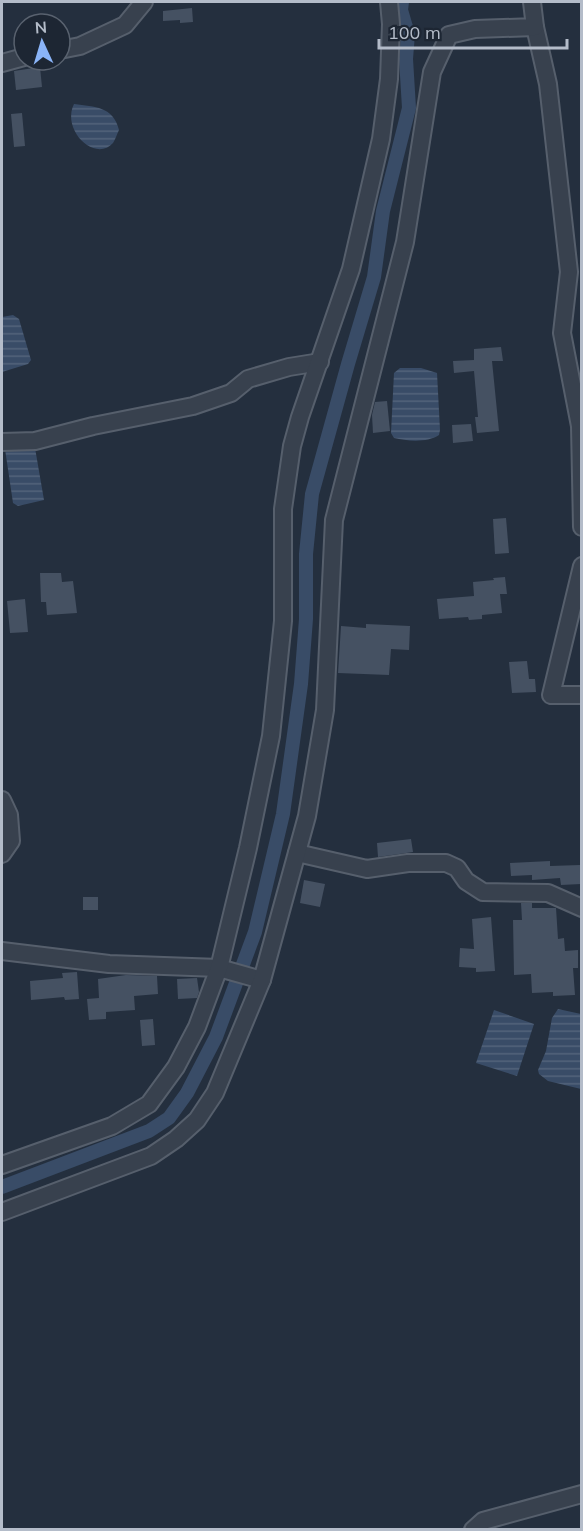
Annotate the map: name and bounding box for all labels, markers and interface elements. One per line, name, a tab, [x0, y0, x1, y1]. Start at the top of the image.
north arrow	[12, 12, 72, 72]
scale bar	[379, 12, 566, 50]
text: N	[34, 17, 48, 37]
text: 100 m	[388, 21, 441, 44]

